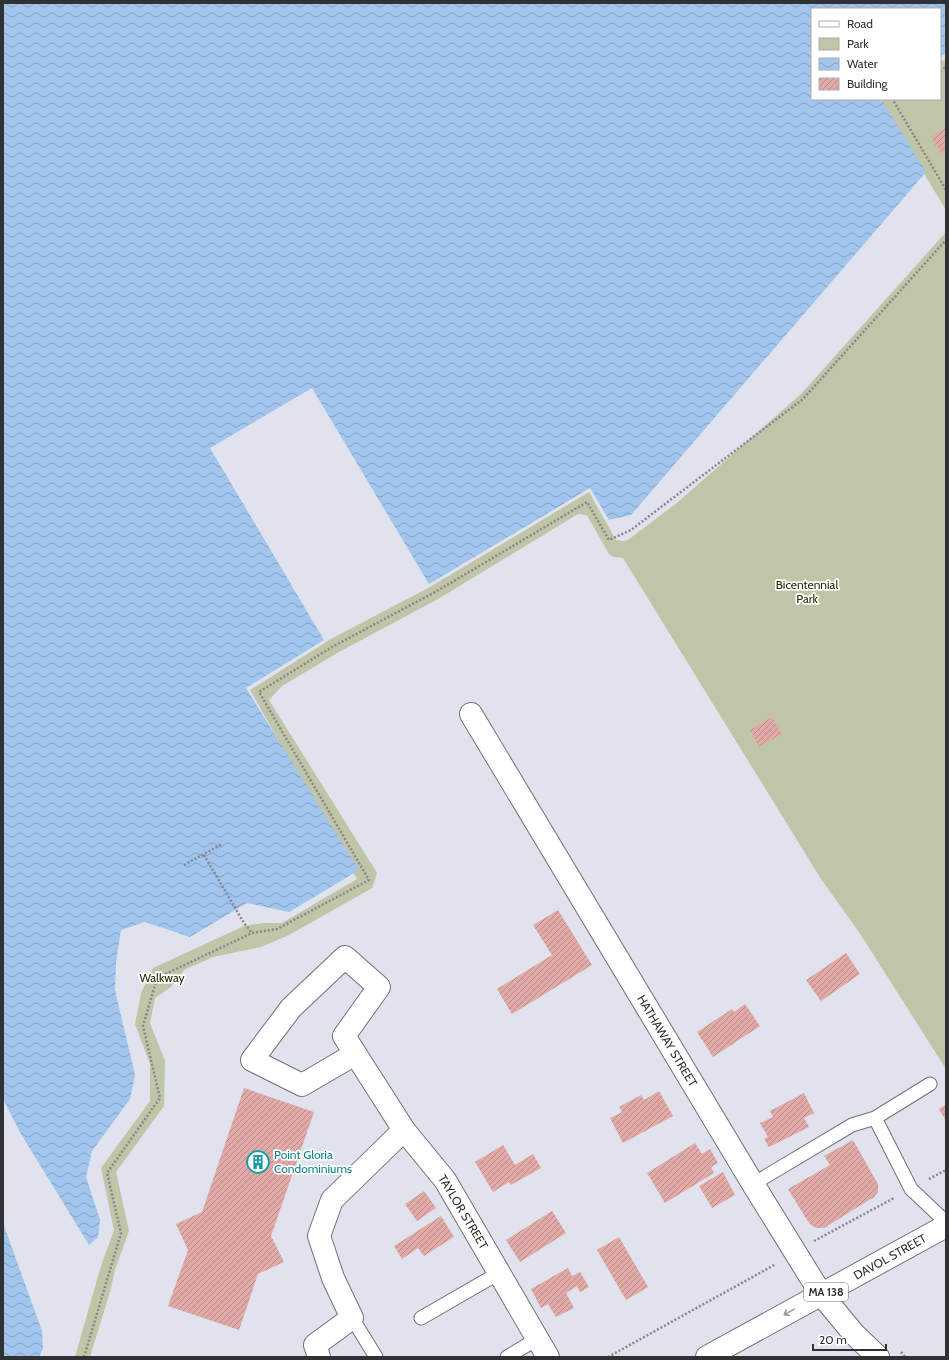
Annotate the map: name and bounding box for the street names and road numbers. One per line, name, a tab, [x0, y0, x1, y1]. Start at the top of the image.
street label: HATHAWAY STREET	[634, 992, 701, 1090]
street label: TAYLOR STREET	[435, 1172, 492, 1252]
street label: DAVOL STREET	[851, 1230, 929, 1283]
road number: MA 138	[804, 1283, 848, 1301]

